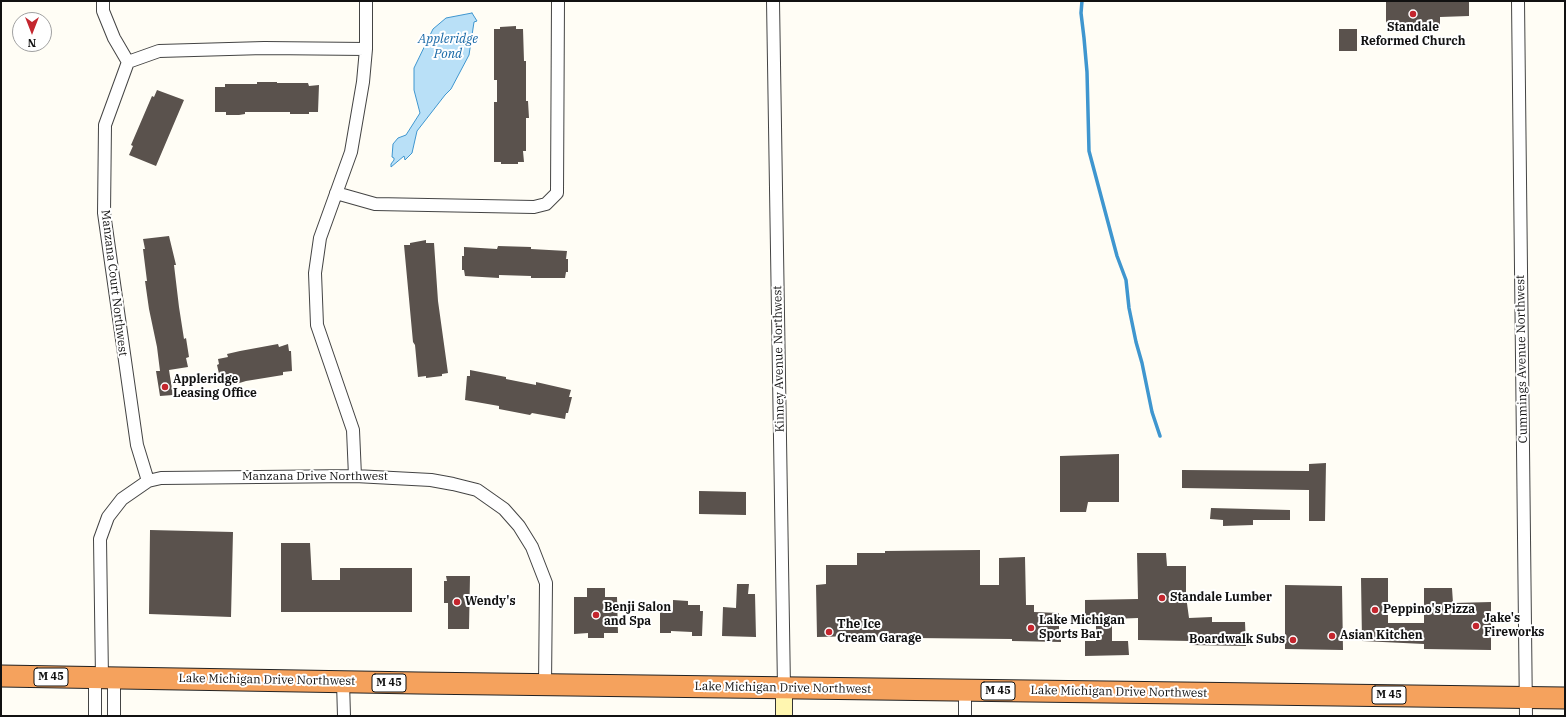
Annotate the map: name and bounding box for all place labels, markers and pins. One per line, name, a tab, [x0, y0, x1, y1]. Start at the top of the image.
marker: Standale Reformed Church	[1408, 9, 1418, 19]
place label: Standale Reformed Church	[1360, 21, 1466, 49]
place label: Appleridge Leasing Office	[173, 373, 257, 401]
marker: Appleridge Leasing Office	[160, 382, 170, 392]
place label: Standale Lumber	[1170, 591, 1272, 605]
marker: Standale Lumber	[1157, 593, 1167, 603]
place label: Wendy's	[465, 595, 515, 609]
marker: Wendy's	[452, 597, 462, 607]
place label: Benji Salon and Spa	[604, 601, 671, 629]
place label: Peppino's Pizza	[1383, 603, 1475, 617]
marker: Peppino's Pizza	[1370, 605, 1380, 615]
marker: Benji Salon and Spa	[591, 610, 601, 620]
place label: Jake's Fireworks	[1484, 612, 1544, 640]
place label: Lake Michigan Sports Bar	[1039, 614, 1125, 642]
place label: The Ice Cream Garage	[837, 618, 921, 646]
marker: Jake's Fireworks	[1471, 621, 1481, 631]
marker: Lake Michigan Sports Bar	[1026, 623, 1036, 633]
marker: The Ice Cream Garage	[824, 627, 834, 637]
place label: Asian Kitchen	[1340, 629, 1423, 643]
marker: Asian Kitchen	[1327, 631, 1337, 641]
place label: Boardwalk Subs	[1189, 633, 1285, 647]
marker: Boardwalk Subs	[1288, 635, 1298, 645]

